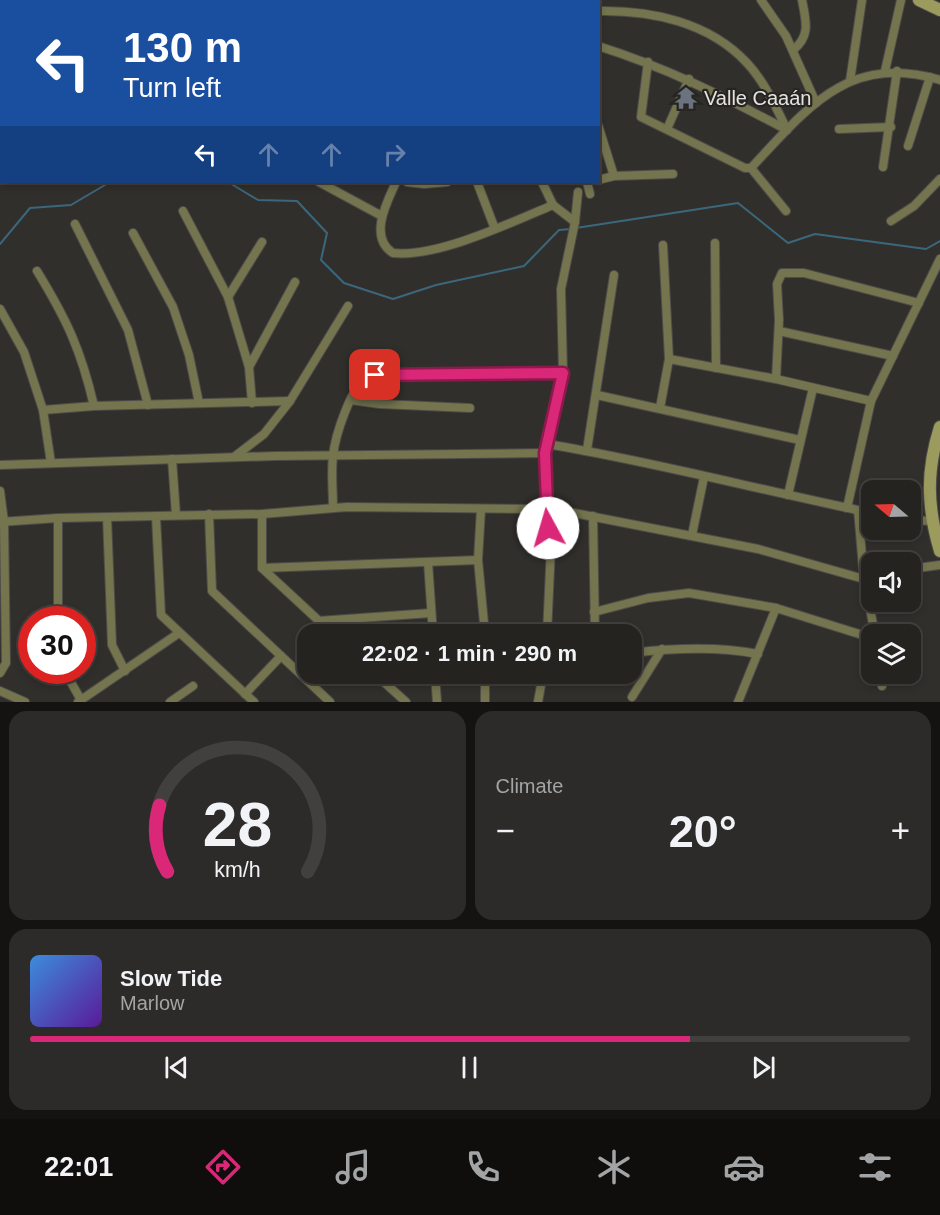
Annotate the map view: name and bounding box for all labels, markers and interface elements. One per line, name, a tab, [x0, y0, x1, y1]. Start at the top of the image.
icon: left	[24, 24, 102, 102]
text: 130 m	[123, 24, 242, 71]
text: Turn left	[123, 73, 221, 103]
temple icon: Valle Caaán	[673, 85, 699, 111]
place label: Valle Caaán	[704, 87, 811, 109]
icon: left	[189, 138, 222, 171]
icon: ahead	[252, 138, 285, 171]
icon: ahead	[315, 138, 348, 171]
icon: right	[378, 138, 411, 171]
pin	[349, 349, 400, 400]
icon: arrive	[358, 358, 391, 391]
north arrow	[861, 480, 921, 540]
map controls	[861, 480, 921, 684]
position arrow	[516, 496, 580, 560]
button: sound	[861, 552, 921, 612]
speed limit sign: 30	[18, 606, 96, 684]
button: layers	[861, 624, 921, 684]
text: 22:02 · 1 min · 290 m	[362, 641, 577, 666]
text: Climate	[496, 775, 563, 797]
text: 28	[203, 790, 272, 859]
text: 20°	[669, 806, 737, 857]
text: −	[496, 812, 515, 849]
text: +	[891, 812, 910, 849]
text: km/h	[214, 859, 260, 883]
text: Slow Tide	[120, 966, 222, 991]
text: Marlow	[120, 992, 184, 1014]
icon: previous	[160, 1051, 193, 1084]
icon: pause	[453, 1051, 486, 1084]
icon: next	[747, 1051, 780, 1084]
icon: directions	[202, 1146, 244, 1188]
icon: music	[332, 1146, 374, 1188]
icon: phone	[462, 1146, 504, 1188]
icon: climate	[593, 1146, 635, 1188]
icon: car	[723, 1146, 765, 1188]
icon: filters	[854, 1146, 896, 1188]
text: 22:01	[44, 1152, 113, 1182]

